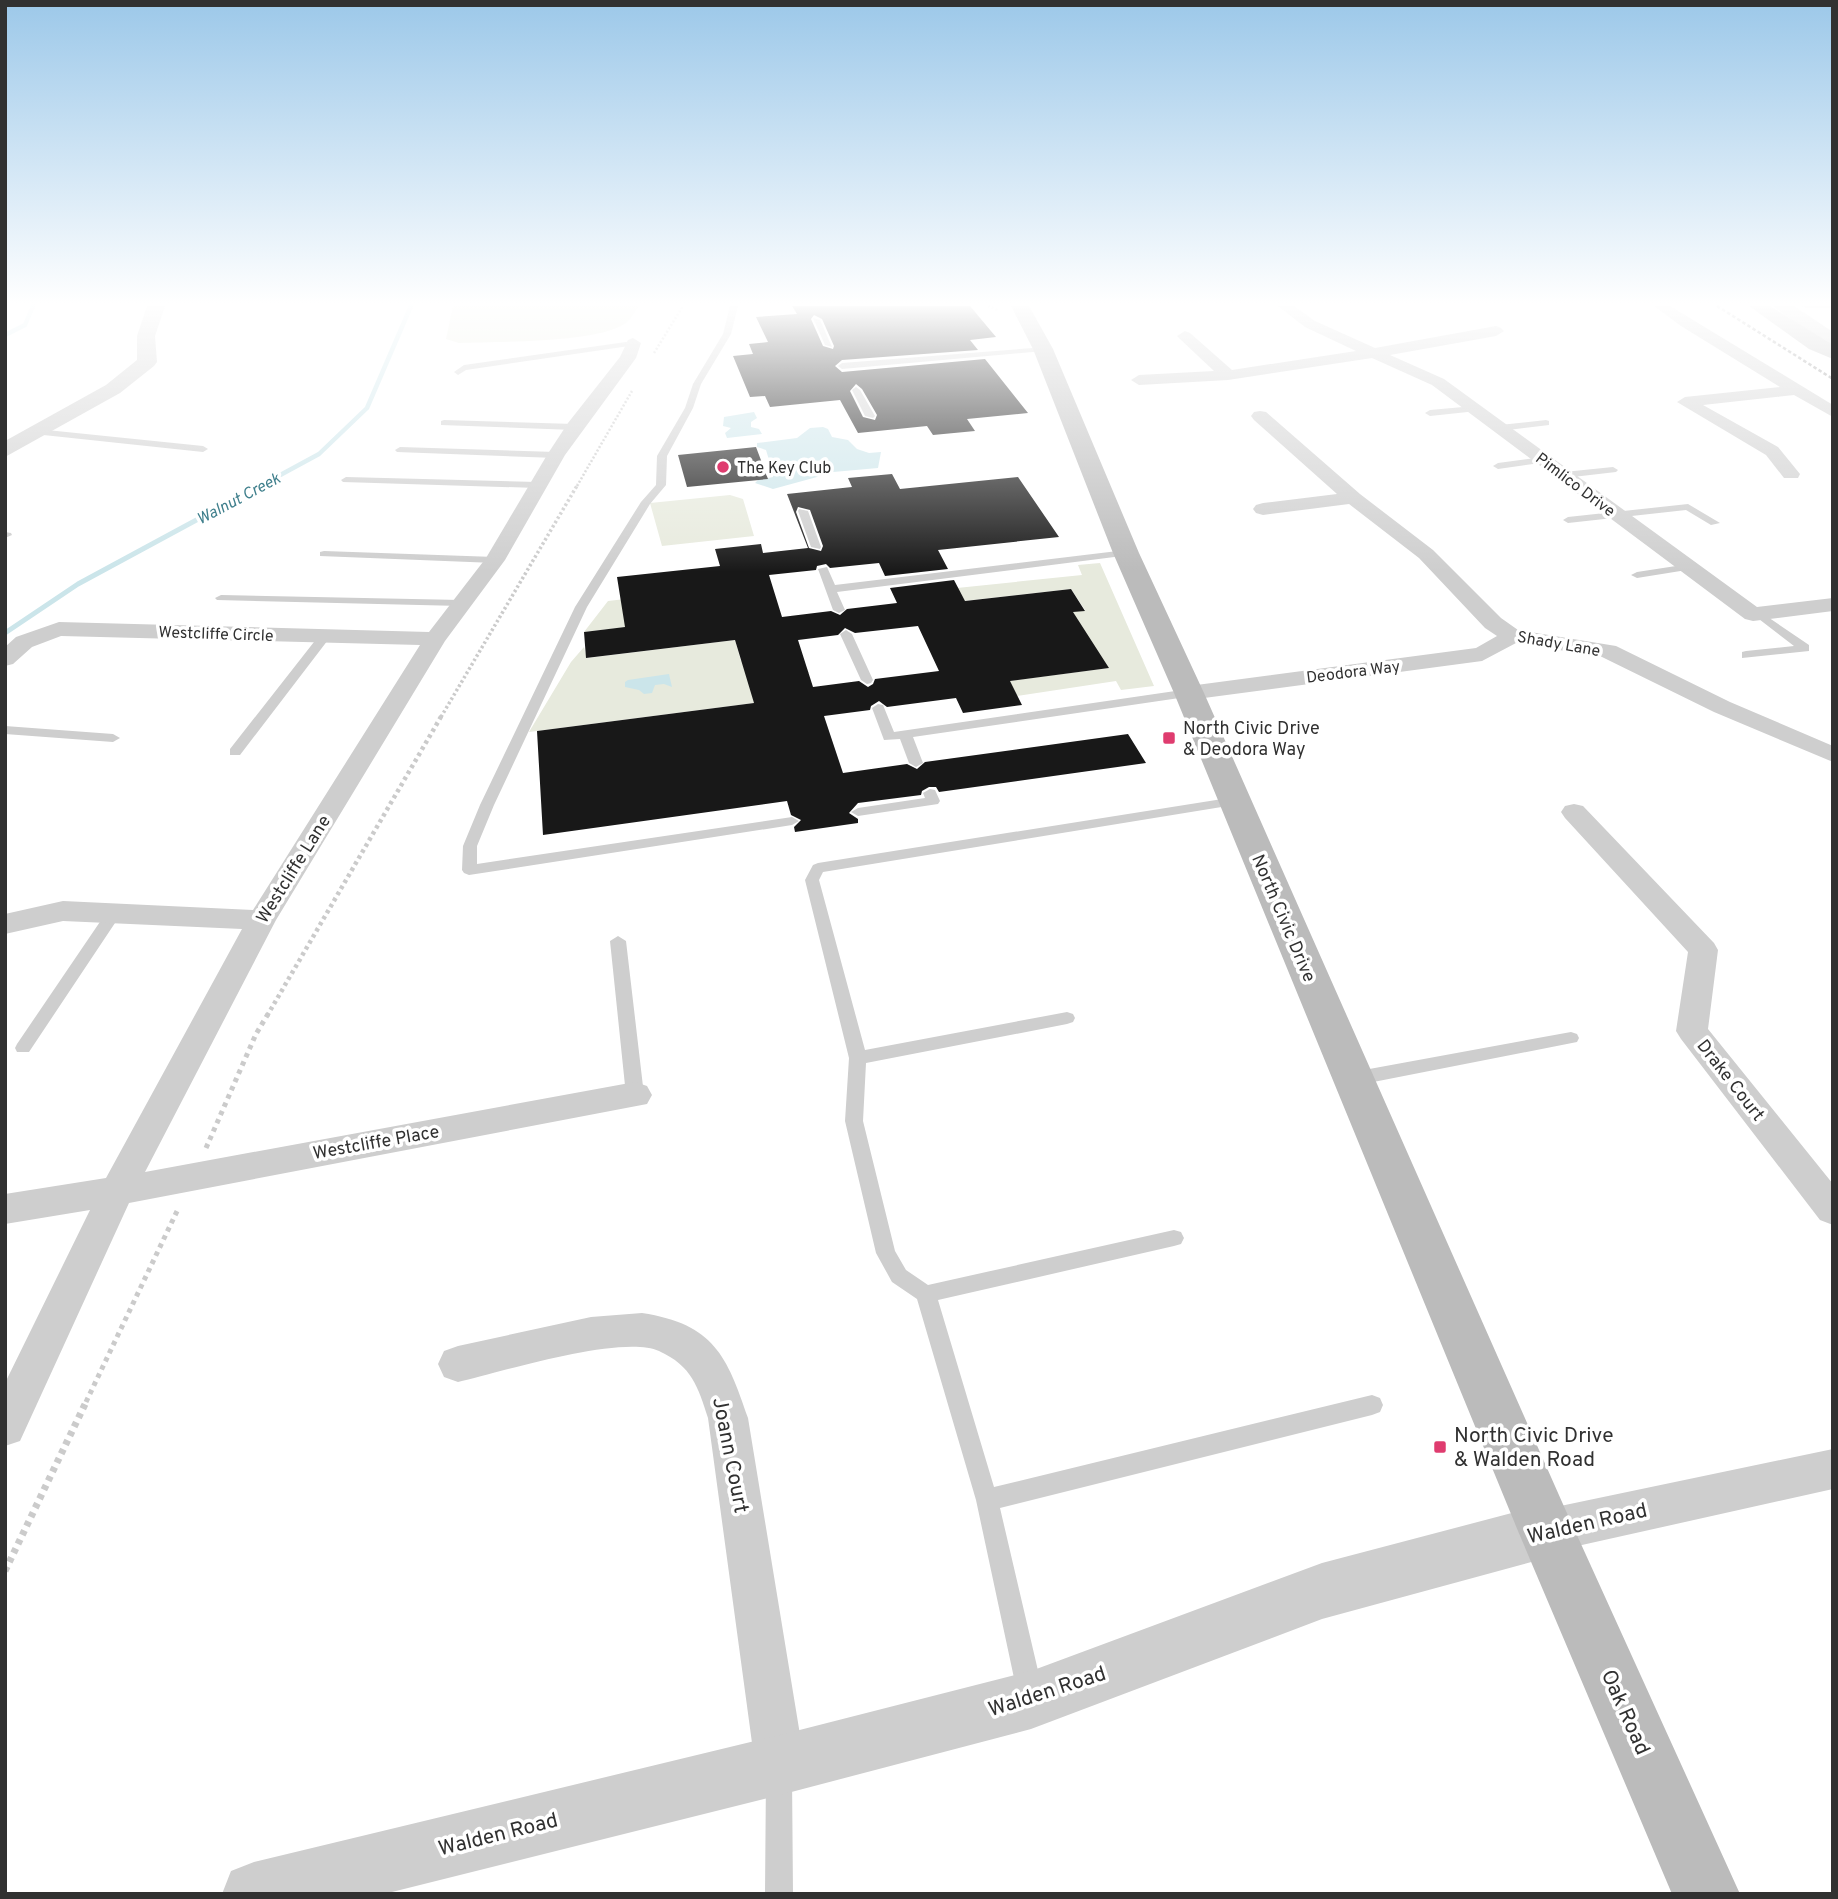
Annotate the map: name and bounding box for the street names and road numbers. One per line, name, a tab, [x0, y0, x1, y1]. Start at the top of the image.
street label: Pimlico Drive	[1531, 449, 1619, 522]
street label: Westcliffe Circle	[158, 623, 274, 647]
street label: Shady Lane	[1516, 628, 1602, 662]
street label: Deodora Way	[1305, 657, 1401, 689]
street label: Westcliffe Lane	[252, 811, 337, 928]
street label: North Civic Drive	[1245, 851, 1320, 986]
street label: Drake Court	[1691, 1035, 1769, 1126]
street label: Westcliffe Place	[311, 1121, 441, 1166]
street label: Joann Court	[705, 1395, 754, 1516]
street label: Walden Road	[1525, 1498, 1650, 1551]
street label: Walden Road	[985, 1661, 1110, 1724]
street label: Oak Road	[1594, 1666, 1655, 1760]
street label: Walden Road	[436, 1808, 561, 1863]

